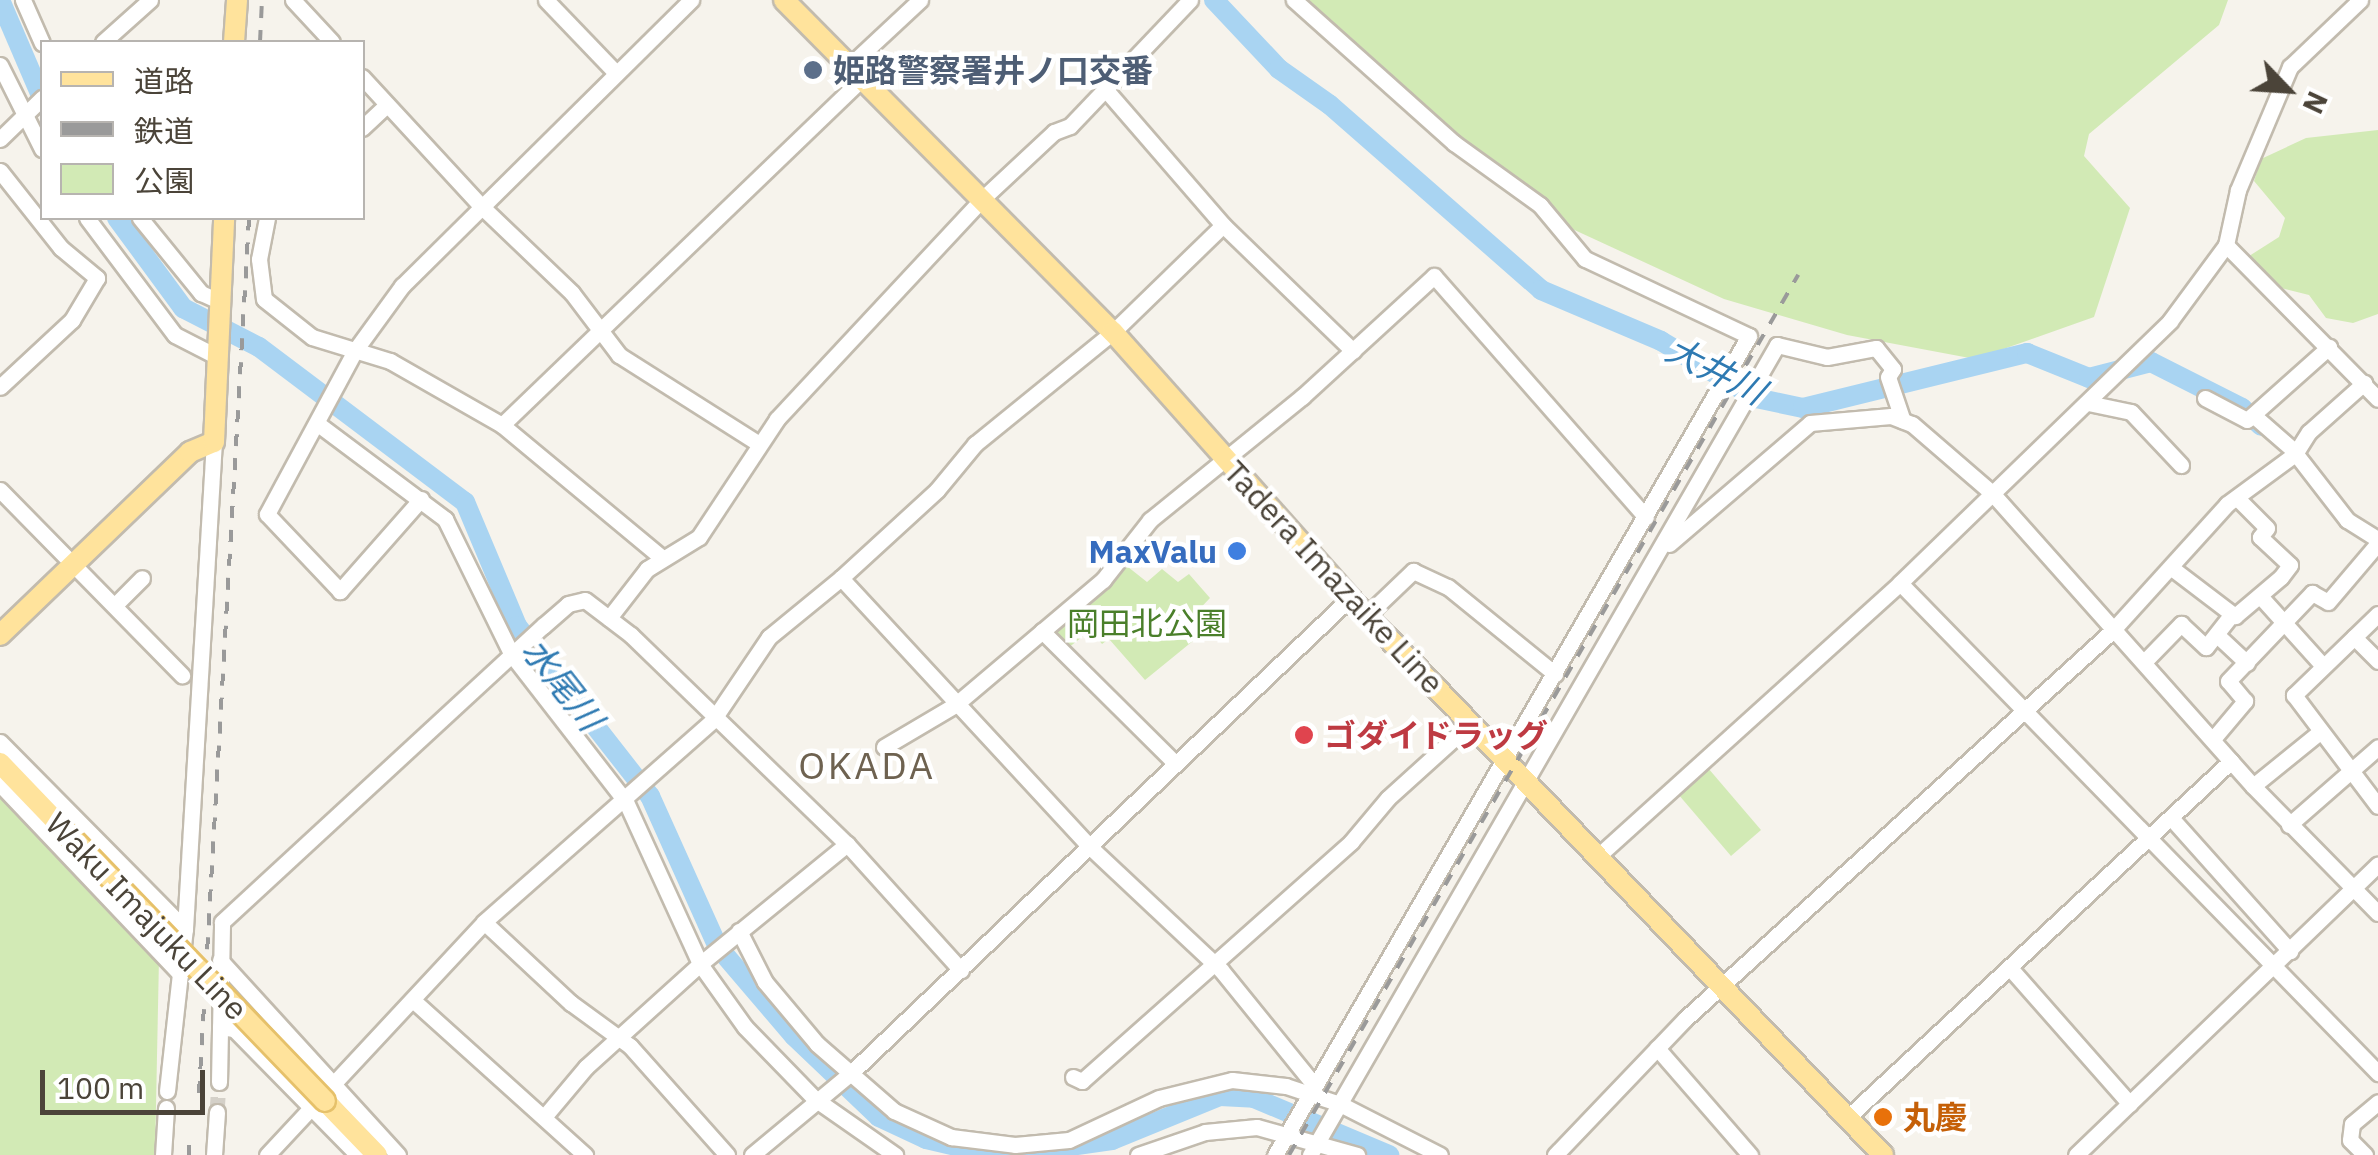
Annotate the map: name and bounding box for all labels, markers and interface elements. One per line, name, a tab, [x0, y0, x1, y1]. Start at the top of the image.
legend	[40, 40, 365, 220]
north arrow	[2238, 40, 2338, 140]
place label: 姫路警察署井ノ口交番	[833, 51, 1153, 89]
marker: 姫路警察署井ノ口交番	[802, 59, 824, 81]
text: 道路	[134, 61, 194, 100]
text: N	[2295, 86, 2337, 120]
text: 鉄道	[134, 111, 194, 150]
text: 公園	[134, 161, 194, 200]
water label: 大井川	[1660, 327, 1772, 413]
street label: Tadera Imazaike Line	[1216, 453, 1452, 701]
place label: MaxValu	[1088, 532, 1217, 570]
marker: MaxValu	[1226, 540, 1248, 562]
park label: 岡田北公園	[1067, 604, 1227, 642]
water label: 水尾川	[514, 630, 612, 738]
place label: ゴダイドラッグ	[1324, 716, 1548, 754]
marker: ゴダイドラッグ	[1293, 724, 1315, 746]
district label: OKADA	[798, 742, 936, 788]
street label: Waku Imajuku Line	[38, 804, 256, 1028]
scale bar	[45, 1050, 210, 1112]
text: 100 m	[57, 1068, 144, 1107]
place label: 丸慶	[1903, 1098, 1967, 1136]
marker: 丸慶	[1872, 1106, 1894, 1128]

